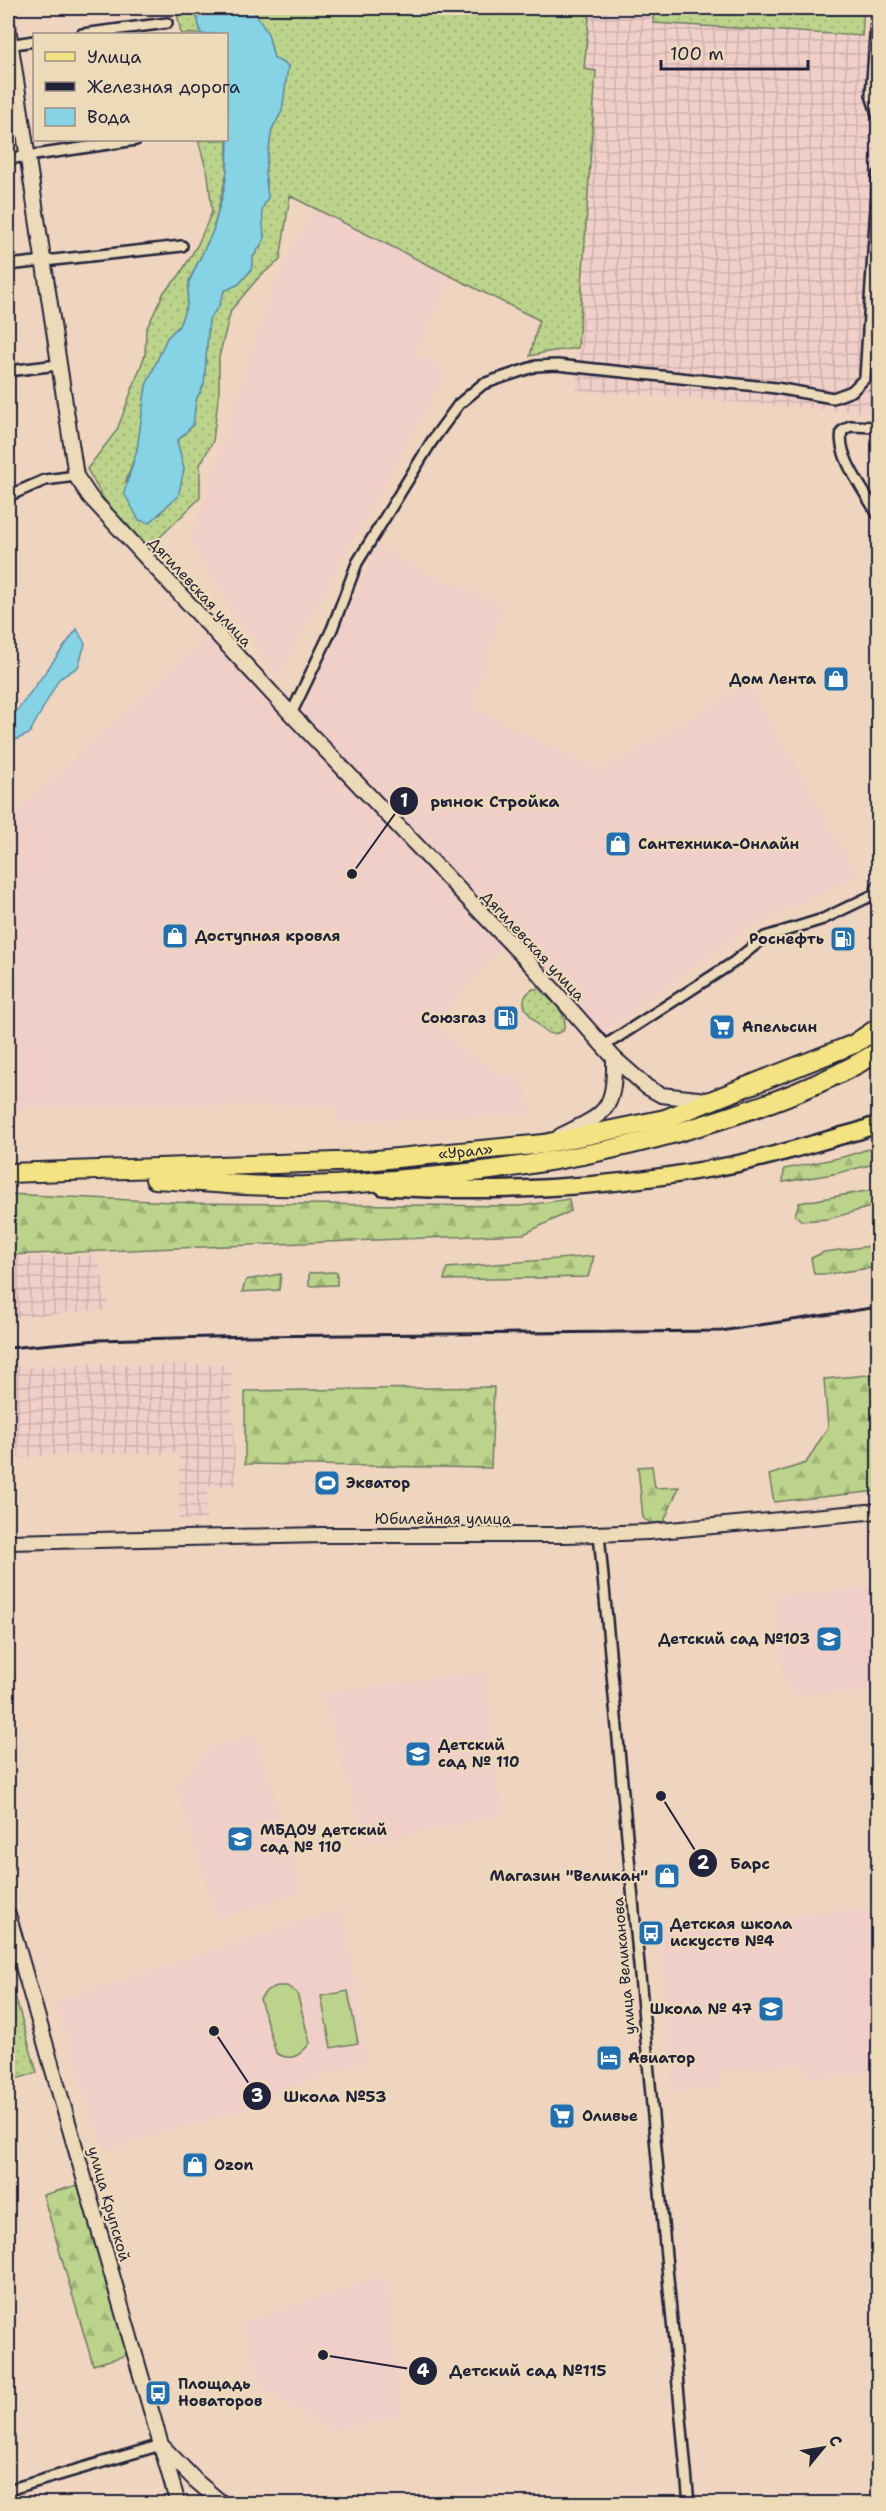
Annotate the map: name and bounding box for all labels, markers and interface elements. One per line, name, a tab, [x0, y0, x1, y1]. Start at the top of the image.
legend	[33, 33, 228, 141]
scale bar	[661, 33, 808, 71]
text: 100 m	[670, 42, 724, 66]
text: Улица	[87, 45, 141, 69]
text: Железная дорога	[87, 75, 240, 99]
text: Вода	[87, 105, 130, 129]
street label: Дягилевская улица	[144, 533, 257, 652]
shop icon: Дом Лента	[821, 664, 851, 694]
place label: Дом Лента	[729, 669, 817, 689]
callout: рынок Стройка	[389, 784, 572, 818]
text: 1	[400, 789, 408, 813]
text: рынок Стройка	[430, 791, 560, 812]
shop icon: Сантехника-Онлайн	[603, 829, 633, 859]
place label: Сантехника-Онлайн	[638, 834, 799, 854]
street label: Дягилевская улица	[477, 887, 590, 1006]
shop icon: Доступная кровля	[160, 921, 190, 951]
fuel station icon: Роснефть	[828, 924, 858, 954]
place label: Доступная кровля	[195, 926, 341, 946]
place label: Роснефть	[749, 929, 824, 949]
fuel station icon: Союзгаз	[491, 1003, 521, 1033]
place label: Союзгаз	[421, 1008, 486, 1028]
supermarket icon: Апельсин	[707, 1012, 737, 1042]
place label: Апельсин	[742, 1017, 817, 1037]
street label: «Урал»	[437, 1139, 493, 1164]
sports icon: Экватор	[312, 1468, 342, 1498]
place label: Экватор	[346, 1473, 410, 1493]
street label: Юбилейная улица	[375, 1509, 512, 1529]
school or university icon: Детский сад №103	[814, 1624, 844, 1654]
place label: Детский сад №103	[658, 1629, 810, 1649]
place label: Детский сад № 110	[438, 1735, 519, 1772]
school or university icon: Детский сад № 110	[403, 1739, 433, 1769]
place label: МБДОУ детский сад № 110	[260, 1820, 388, 1857]
school or university icon: МБДОУ детский сад № 110	[225, 1824, 255, 1854]
callout: Барс	[688, 1846, 782, 1880]
text: 2	[697, 1851, 710, 1875]
text: Барс	[730, 1853, 770, 1874]
shop icon: Магазин "Великан"	[652, 1861, 682, 1891]
place label: Магазин "Великан"	[490, 1866, 648, 1886]
street label: улица Великанова	[608, 1896, 640, 2036]
place label: Детская школа искусств №4	[670, 1914, 793, 1951]
bus stop icon: Детская школа искусств №4	[636, 1918, 666, 1948]
school or university icon: Школа № 47	[756, 1994, 786, 2024]
place label: Школа № 47	[650, 1999, 752, 2019]
hotel icon: Авиатор	[594, 2043, 624, 2073]
place label: Авиатор	[628, 2048, 695, 2068]
callout: Школа №53	[242, 2079, 399, 2113]
text: 3	[251, 2084, 263, 2108]
text: Школа №53	[284, 2086, 386, 2107]
supermarket icon: Оливье	[547, 2101, 577, 2131]
place label: Оливье	[582, 2106, 638, 2126]
street label: улица Крупской	[83, 2144, 135, 2264]
shop icon: Ozon	[180, 2150, 210, 2180]
place label: Ozon	[214, 2155, 254, 2175]
callout: Детский сад №115	[408, 2354, 619, 2388]
text: 4	[417, 2359, 430, 2383]
text: Детский сад №115	[449, 2360, 607, 2381]
place label: Площадь Новаторов	[178, 2374, 262, 2411]
bus stop icon: Площадь Новаторов	[143, 2378, 173, 2408]
north arrow	[793, 2418, 853, 2478]
text: С	[824, 2431, 847, 2450]

